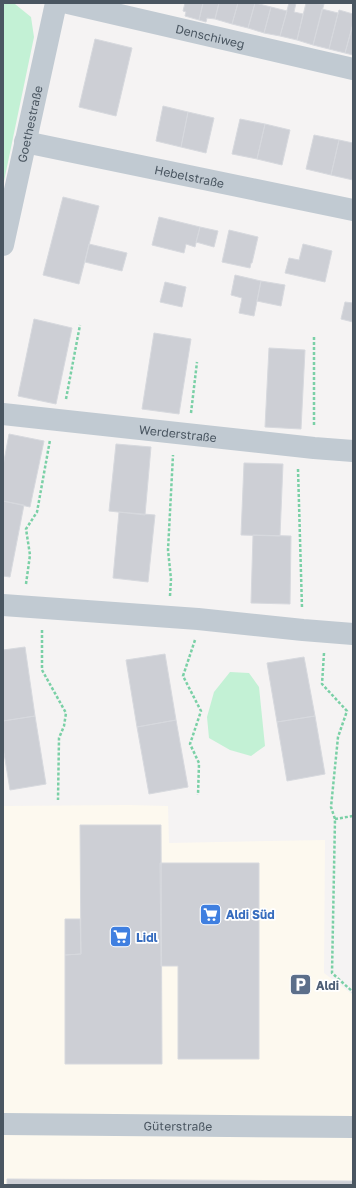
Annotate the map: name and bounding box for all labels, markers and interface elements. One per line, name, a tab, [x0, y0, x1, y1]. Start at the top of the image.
street label: Denschiweg	[174, 21, 246, 51]
street label: Goethestraße	[14, 84, 45, 164]
street label: Hebelstraße	[153, 162, 226, 191]
street label: Werderstraße	[138, 421, 218, 445]
supermarket icon: Aldi Süd	[197, 901, 223, 927]
place label: Aldi Süd	[226, 907, 275, 922]
supermarket icon: Lidl	[108, 924, 134, 950]
place label: Lidl	[136, 930, 158, 945]
parking icon: Aldi	[287, 972, 313, 998]
place label: Aldi	[316, 978, 339, 993]
street label: Güterstraße	[144, 1118, 212, 1133]

